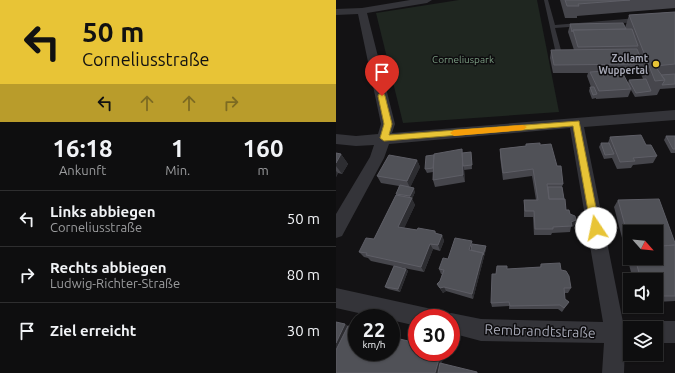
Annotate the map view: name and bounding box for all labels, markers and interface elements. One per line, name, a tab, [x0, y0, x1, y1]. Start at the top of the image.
icon: left	[16, 16, 68, 68]
text: 50 m	[82, 16, 144, 47]
text: Corneliusstraße	[82, 49, 210, 69]
place label: Zollamt Wuppertal	[598, 53, 649, 76]
park label: Corneliuspark	[432, 54, 494, 65]
pin	[365, 55, 399, 96]
marker: Zollamt Wuppertal	[651, 59, 661, 69]
icon: arrive	[371, 61, 393, 83]
icon: left	[94, 92, 116, 114]
icon: ahead	[136, 92, 158, 114]
icon: ahead	[178, 92, 200, 114]
icon: right	[220, 92, 242, 114]
text: 16:18	[53, 135, 113, 162]
text: 1	[171, 135, 185, 162]
text: 160	[243, 135, 283, 162]
text: Ankunft	[59, 163, 106, 177]
text: Min.	[165, 163, 190, 177]
text: m	[258, 163, 269, 177]
text: Links abbiegen	[50, 203, 155, 220]
position arrow	[575, 207, 617, 249]
icon: left	[16, 208, 38, 230]
text: 50 m	[287, 210, 320, 227]
text: Corneliusstraße	[50, 220, 142, 234]
north arrow	[623, 225, 663, 265]
map controls	[623, 225, 663, 361]
text: Rechts abbiegen	[50, 259, 167, 276]
icon: right	[16, 264, 38, 286]
text: 80 m	[287, 266, 320, 283]
button: sound	[623, 273, 663, 313]
text: Ludwig-Richter-Straße	[50, 276, 180, 290]
speed limit sign: 30	[408, 309, 460, 361]
text: 22	[363, 318, 385, 341]
icon: arrive	[16, 320, 38, 342]
street label: Rembrandtstraße	[484, 321, 596, 341]
button: layers	[623, 321, 663, 361]
text: Ziel erreicht	[50, 322, 136, 339]
text: 30 m	[287, 322, 320, 339]
text: km/h	[362, 339, 386, 350]

